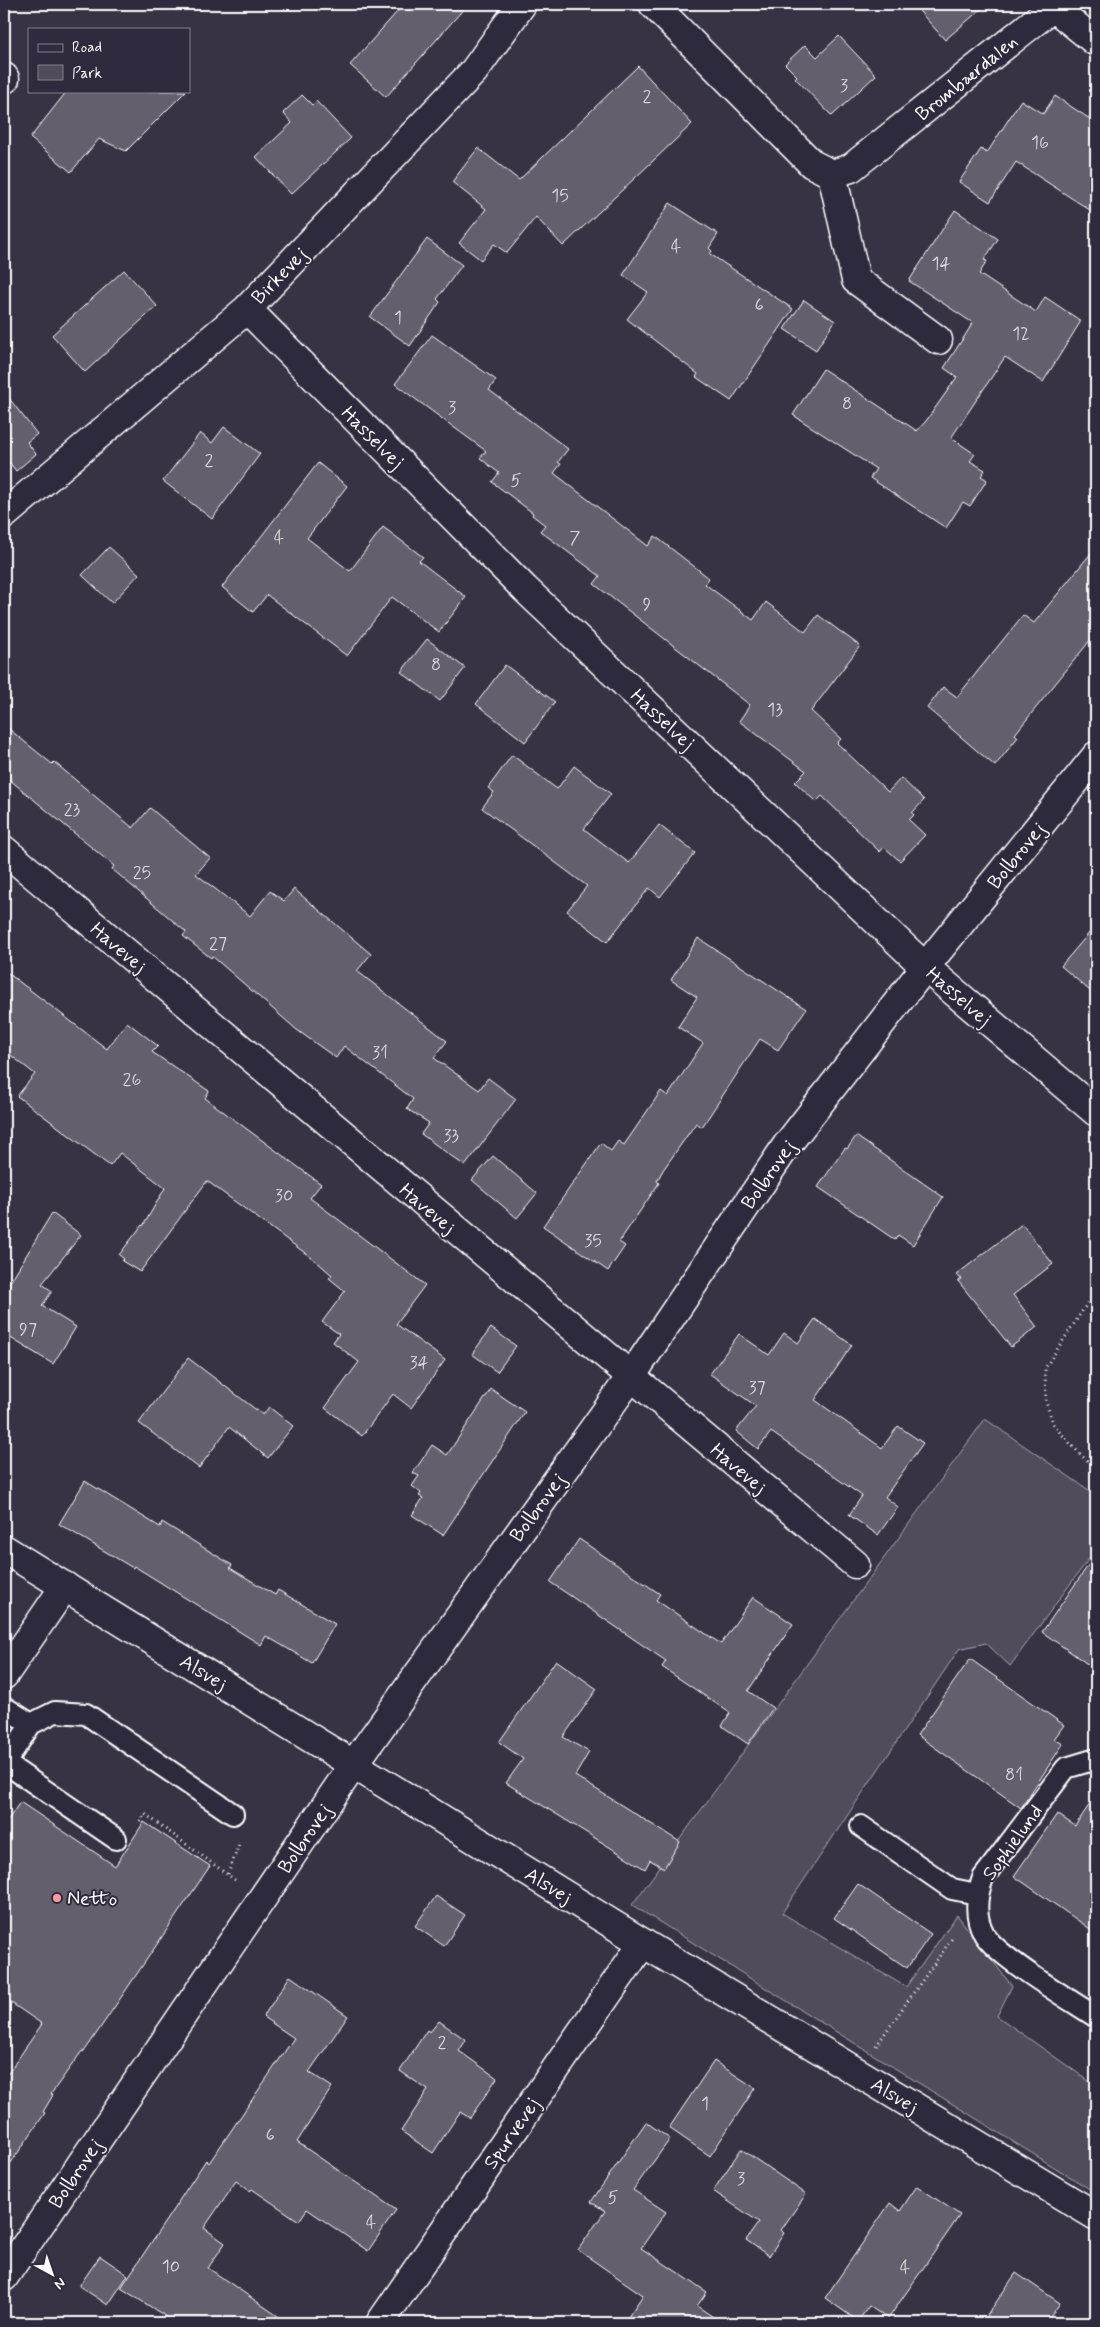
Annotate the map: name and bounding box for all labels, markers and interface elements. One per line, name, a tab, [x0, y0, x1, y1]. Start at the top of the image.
legend	[28, 28, 190, 92]
street label: Brombærdalen	[910, 29, 1024, 128]
text: Road	[72, 38, 102, 58]
text: Park	[72, 64, 102, 84]
house number: 3	[840, 74, 848, 98]
house number: 2	[643, 85, 652, 109]
house number: 16	[1031, 131, 1049, 155]
house number: 15	[551, 184, 569, 208]
house number: 4	[671, 235, 681, 259]
street label: Birkevej	[246, 241, 314, 311]
house number: 14	[932, 252, 951, 276]
house number: 6	[754, 293, 764, 317]
house number: 1	[394, 306, 402, 330]
house number: 12	[1012, 322, 1030, 346]
house number: 8	[842, 392, 852, 416]
house number: 3	[448, 396, 456, 420]
street label: Hasselvej	[334, 401, 409, 476]
house number: 2	[205, 449, 214, 473]
house number: 5	[511, 469, 522, 493]
house number: 4	[274, 526, 284, 550]
house number: 7	[570, 526, 581, 550]
house number: 9	[643, 593, 652, 617]
house number: 8	[431, 653, 441, 677]
street label: Hasselvej	[624, 683, 700, 757]
house number: 13	[767, 698, 783, 722]
house number: 23	[64, 798, 81, 822]
street label: Bolbrovej	[982, 817, 1053, 895]
house number: 25	[133, 861, 151, 885]
street label: Havevej	[84, 916, 152, 980]
house number: 27	[209, 932, 227, 956]
street label: Hasselvej	[919, 961, 997, 1033]
house number: 31	[372, 1041, 388, 1065]
house number: 26	[123, 1068, 141, 1092]
house number: 33	[443, 1124, 459, 1148]
street label: Bolbrovej	[735, 1135, 803, 1215]
street label: Havevej	[393, 1177, 461, 1241]
house number: 30	[275, 1184, 293, 1208]
house number: 35	[584, 1229, 602, 1253]
house number: 97	[19, 1318, 37, 1342]
house number: 34	[409, 1351, 429, 1375]
house number: 37	[748, 1376, 766, 1400]
street label: Havevej	[704, 1437, 772, 1501]
street label: Bolbrovej	[504, 1468, 572, 1548]
street label: Alsvej	[174, 1649, 232, 1698]
house number: 81	[1005, 1763, 1023, 1787]
street label: Bolbrovej	[272, 1798, 339, 1879]
street label: Sophielund	[976, 1799, 1050, 1886]
street label: Alsvej	[519, 1861, 577, 1911]
place label: Netto	[67, 1886, 117, 1913]
marker: Netto	[51, 1892, 63, 1904]
house number: 2	[438, 2031, 447, 2055]
street label: Alsvej	[865, 2072, 923, 2121]
house number: 1	[701, 2092, 709, 2116]
street label: Spurvevej	[478, 2093, 547, 2175]
house number: 6	[265, 2123, 275, 2147]
street label: Bolbrovej	[43, 2133, 110, 2214]
house number: 3	[737, 2167, 745, 2191]
house number: 5	[608, 2186, 619, 2210]
house number: 4	[366, 2211, 376, 2235]
north arrow	[28, 2250, 78, 2300]
house number: 10	[162, 2255, 180, 2279]
house number: 4	[900, 2256, 910, 2280]
text: N	[50, 2273, 69, 2293]

